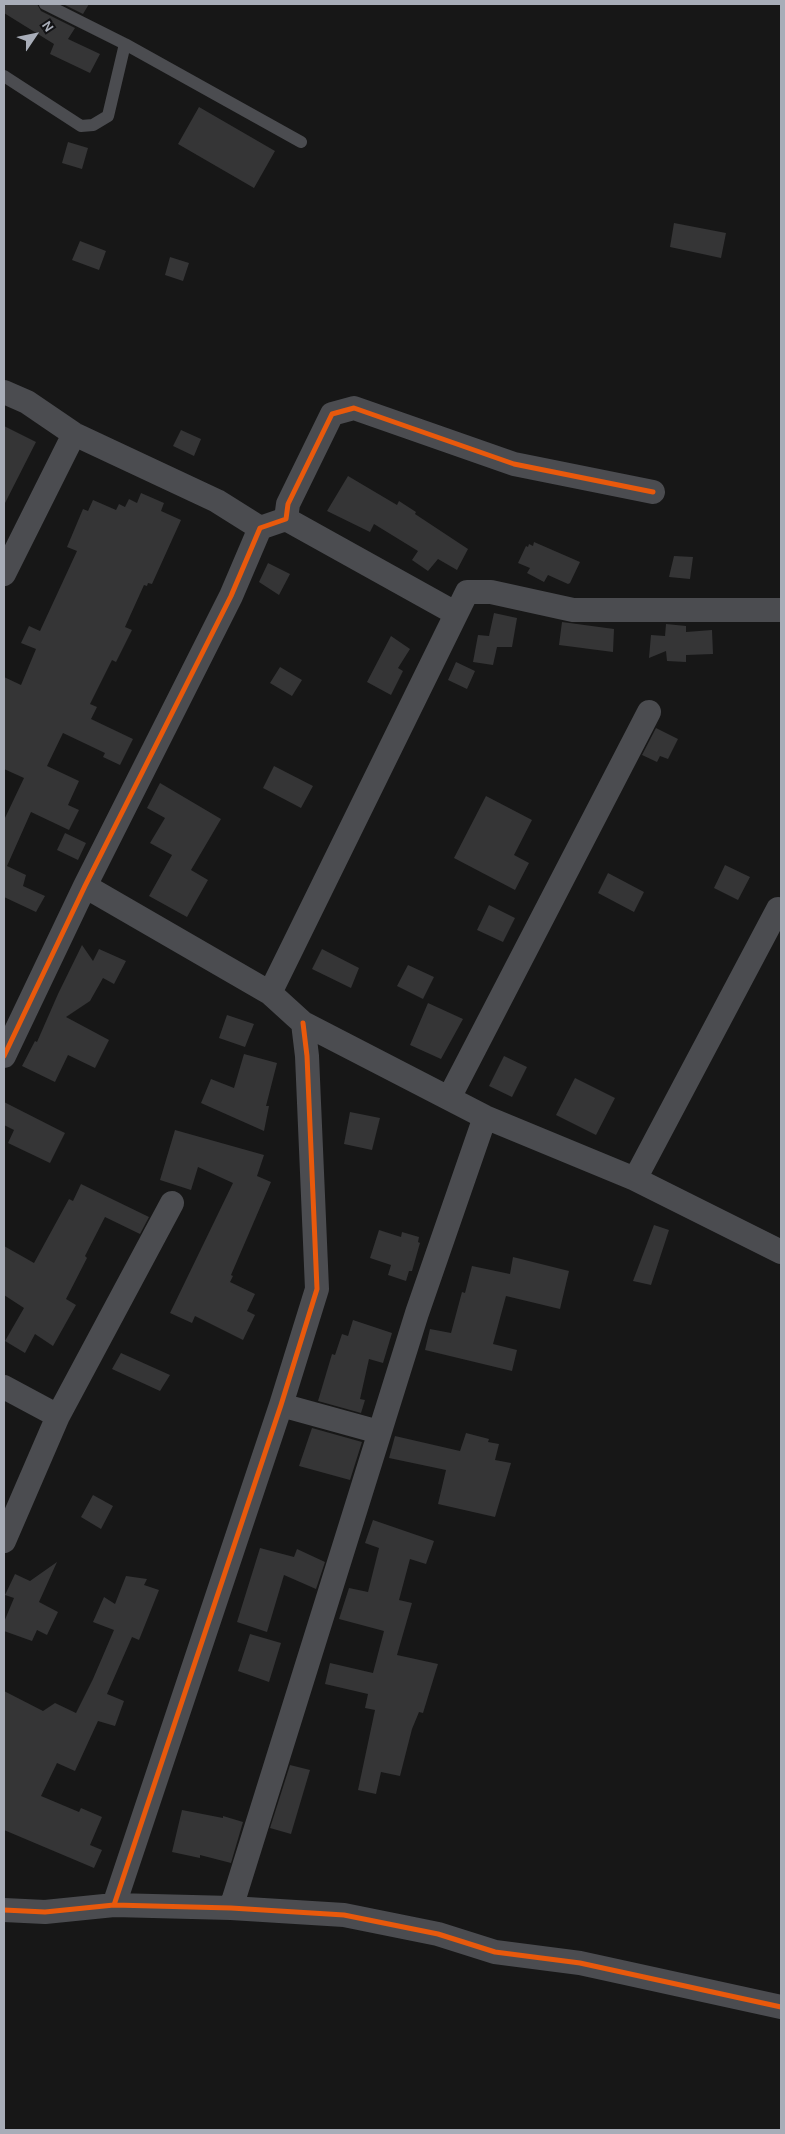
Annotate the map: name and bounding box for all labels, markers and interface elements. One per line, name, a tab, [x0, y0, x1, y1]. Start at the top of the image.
north arrow	[10, 10, 60, 60]
text: N	[38, 17, 58, 35]

